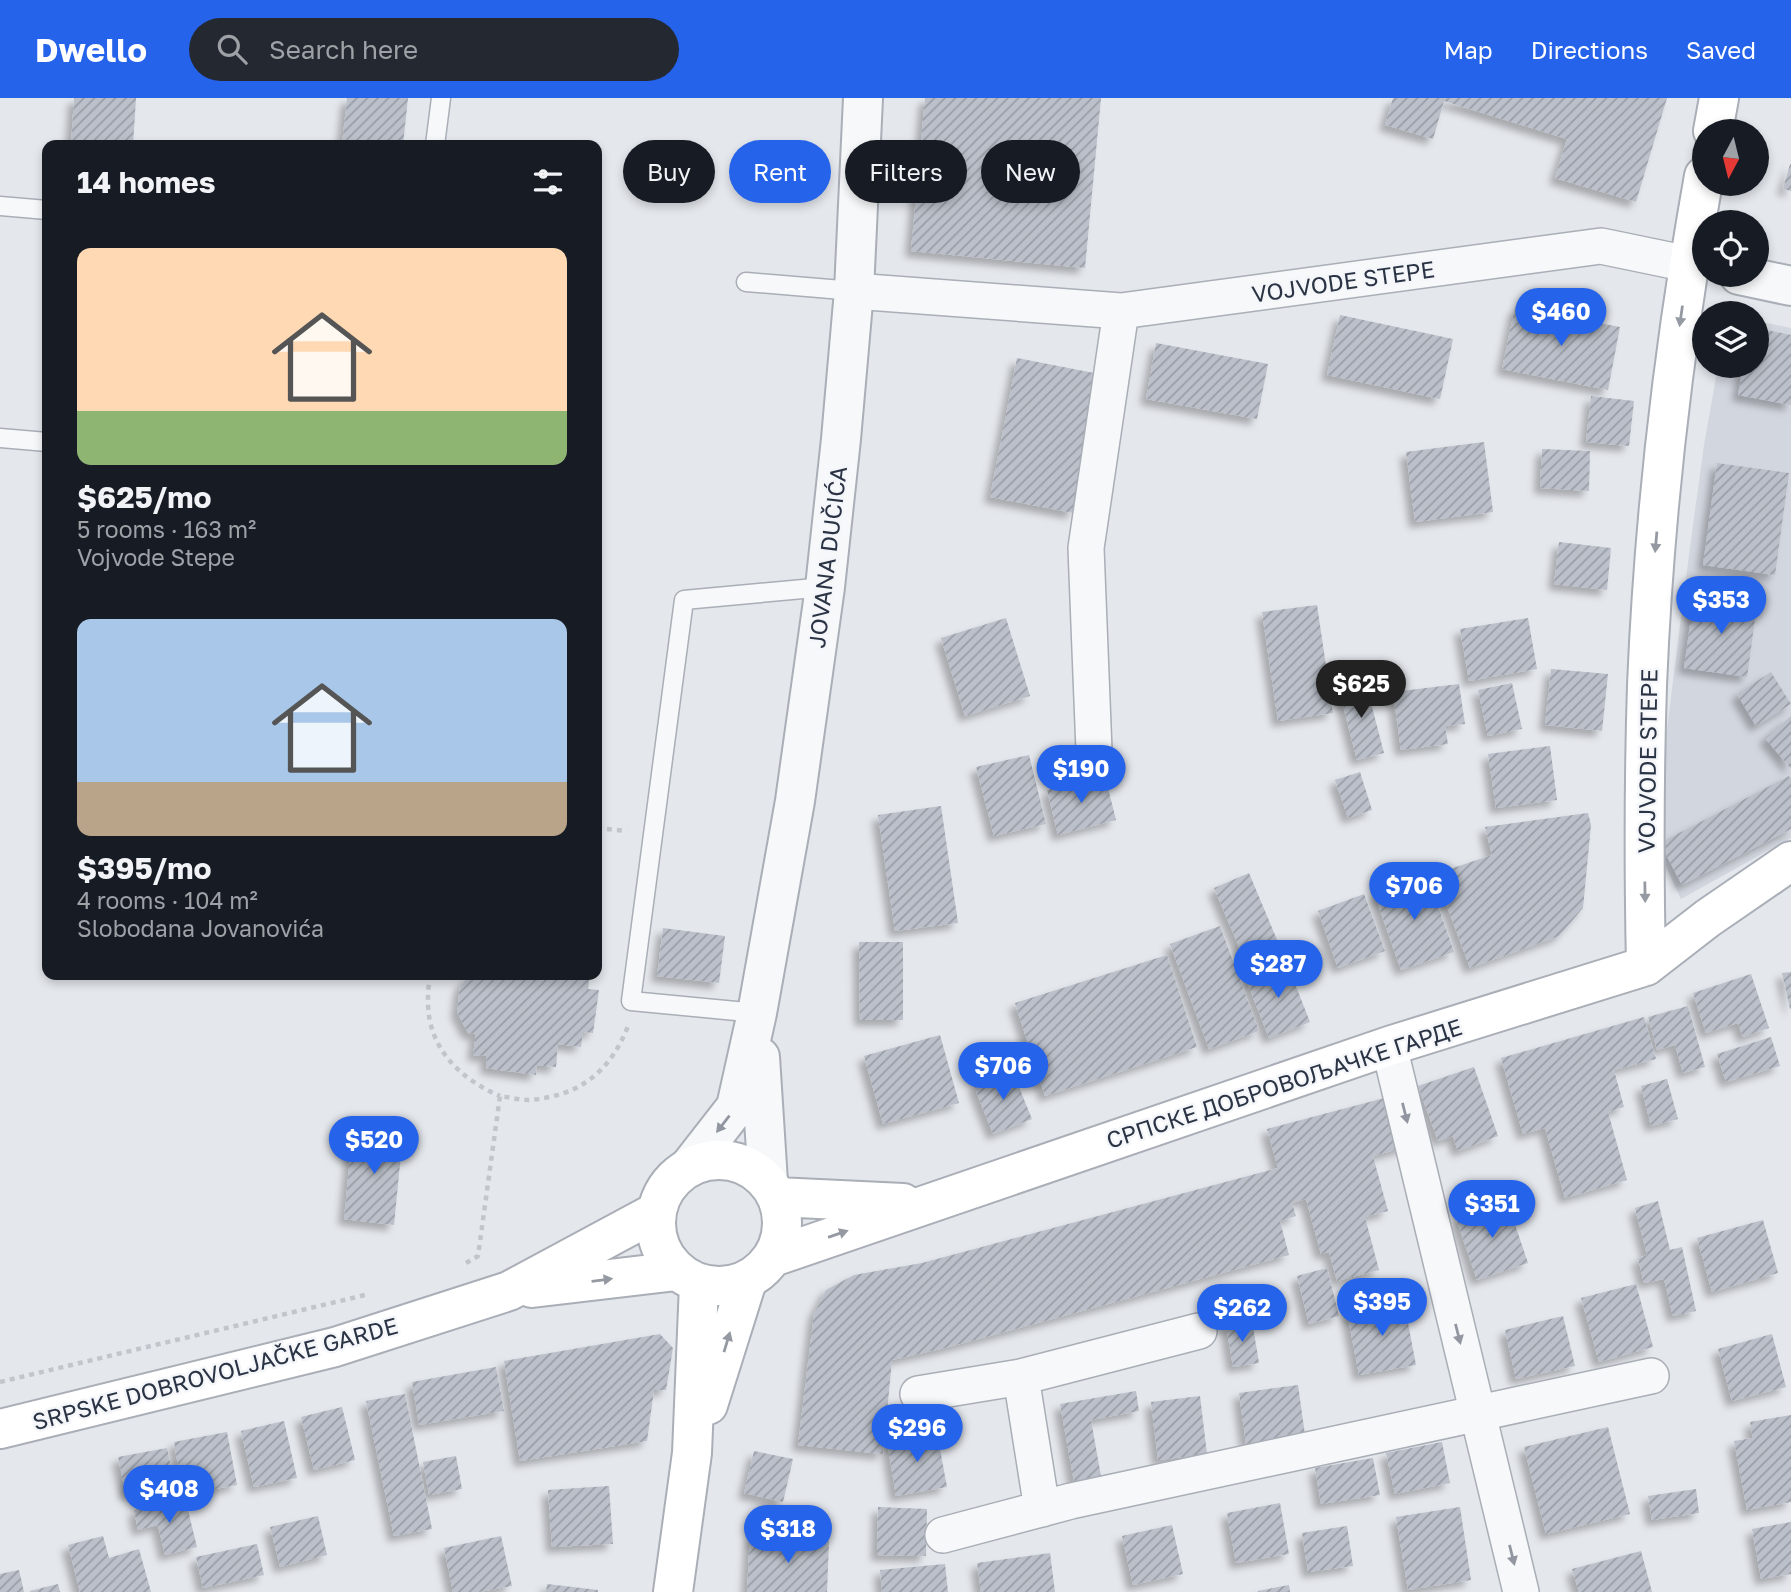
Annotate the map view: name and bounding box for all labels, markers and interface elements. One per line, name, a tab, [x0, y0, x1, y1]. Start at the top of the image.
search box	[189, 18, 679, 81]
text: Dwello	[35, 30, 147, 69]
icon: search	[213, 30, 251, 68]
text: Search here	[269, 34, 418, 65]
text: Map	[1444, 35, 1493, 64]
text: Directions	[1531, 35, 1648, 64]
text: Saved	[1686, 35, 1756, 64]
north arrow	[1692, 119, 1769, 196]
map controls	[1692, 119, 1769, 378]
chip: Buy	[623, 140, 715, 203]
chip: Rent	[729, 140, 831, 203]
chip: Filters	[845, 140, 967, 203]
chip: New	[981, 140, 1080, 203]
icon: filters	[529, 163, 567, 201]
text: 14 homes	[77, 164, 216, 200]
button: locate	[1692, 210, 1769, 287]
street label: VOJVODE STEPE	[1250, 254, 1436, 308]
pin: $460	[1520, 288, 1602, 348]
icon: home	[259, 294, 385, 420]
text: $460	[1531, 297, 1591, 325]
button: layers	[1692, 301, 1769, 378]
one-way arrow	[1676, 305, 1687, 327]
street label: JOVANA DUČIĆA	[802, 464, 852, 650]
text: $625/mo	[77, 479, 211, 515]
text: 5 rooms · 163 m²	[77, 515, 256, 543]
one-way arrow	[1650, 531, 1661, 553]
text: Vojvode Stepe	[77, 543, 235, 571]
pin: $353	[1680, 576, 1762, 636]
text: $353	[1692, 585, 1750, 613]
pin: $625	[1320, 660, 1402, 720]
icon: home	[259, 665, 385, 791]
text: $625	[1332, 669, 1390, 697]
street label: VOJVODE STEPE	[1631, 669, 1663, 853]
pin: $190	[1040, 746, 1122, 805]
text: $190	[1053, 754, 1109, 782]
text: $395/mo	[77, 850, 211, 886]
pin: $706	[1373, 862, 1455, 922]
text: $706	[1385, 871, 1443, 899]
one-way arrow	[1639, 881, 1651, 903]
text: 4 rooms · 104 m²	[77, 886, 258, 914]
text: Slobodana Jovanovića	[77, 914, 324, 942]
pin: $287	[1237, 940, 1319, 1000]
text: $287	[1250, 949, 1306, 977]
street label: СРПСКЕ ДОБРОВОЉАЧКЕ ГАРДЕ	[1103, 1012, 1465, 1154]
pin: $706	[962, 1042, 1044, 1102]
text: $706	[974, 1051, 1032, 1079]
one-way arrow	[1400, 1102, 1411, 1124]
one-way arrow	[716, 1114, 731, 1132]
pin: $520	[333, 1116, 415, 1176]
text: $520	[345, 1125, 403, 1153]
pin: $351	[1451, 1180, 1533, 1240]
text: $351	[1464, 1189, 1520, 1217]
one-way arrow	[827, 1228, 848, 1239]
one-way arrow	[591, 1274, 613, 1285]
pin: $395	[1341, 1278, 1423, 1338]
pin: $262	[1201, 1284, 1283, 1344]
text: $395	[1353, 1287, 1411, 1315]
text: $262	[1213, 1293, 1271, 1321]
street label: SRPSKE DOBROVOLJAČKE GARDE	[29, 1311, 401, 1435]
one-way arrow	[1453, 1323, 1464, 1345]
one-way arrow	[723, 1331, 733, 1352]
pin: $296	[876, 1404, 958, 1464]
text: $296	[888, 1413, 946, 1441]
pin: $408	[128, 1466, 210, 1525]
text: $408	[139, 1474, 199, 1502]
pin: $318	[747, 1506, 829, 1565]
text: $318	[760, 1514, 816, 1542]
one-way arrow	[1507, 1544, 1518, 1566]

